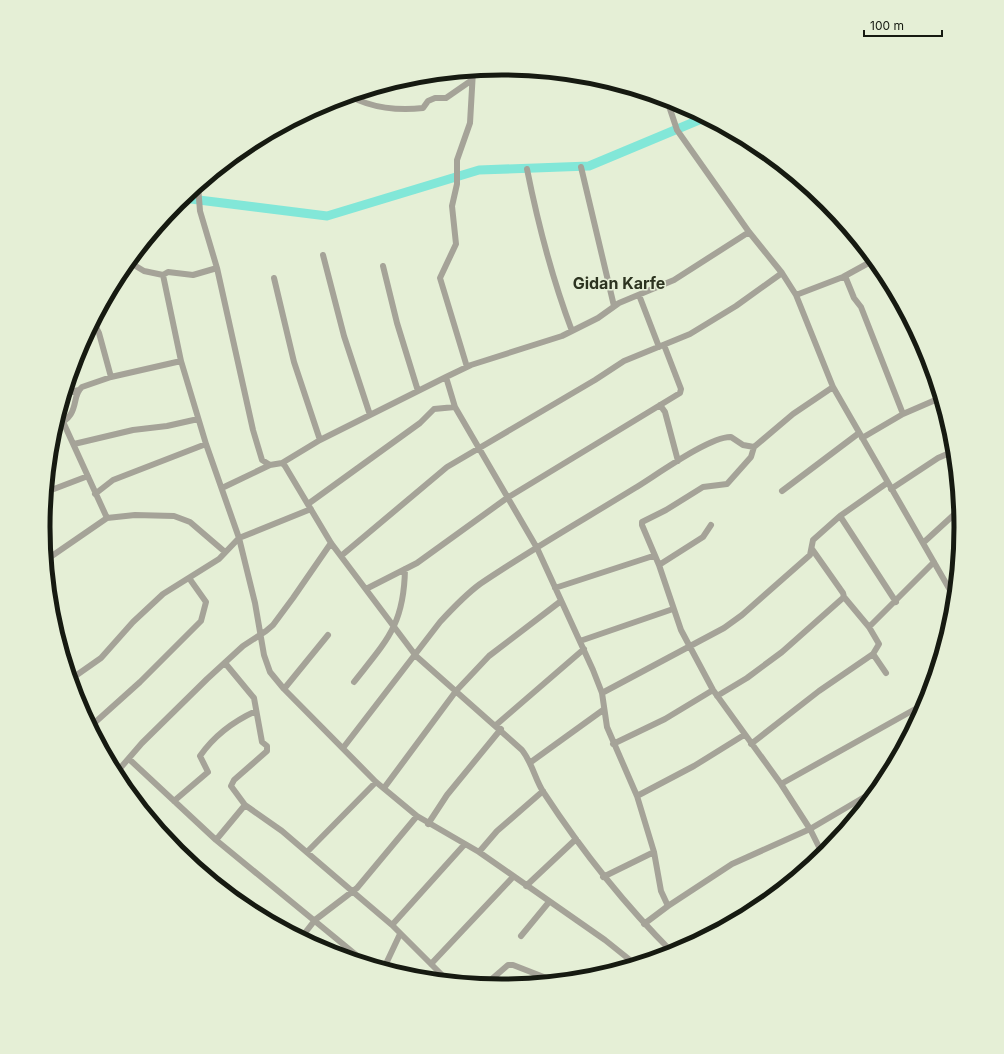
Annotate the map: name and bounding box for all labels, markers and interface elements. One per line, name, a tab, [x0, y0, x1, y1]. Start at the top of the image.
scale bar	[864, 12, 942, 38]
text: 100 m	[870, 18, 904, 33]
district label: Gidan Karfe	[573, 273, 665, 293]

